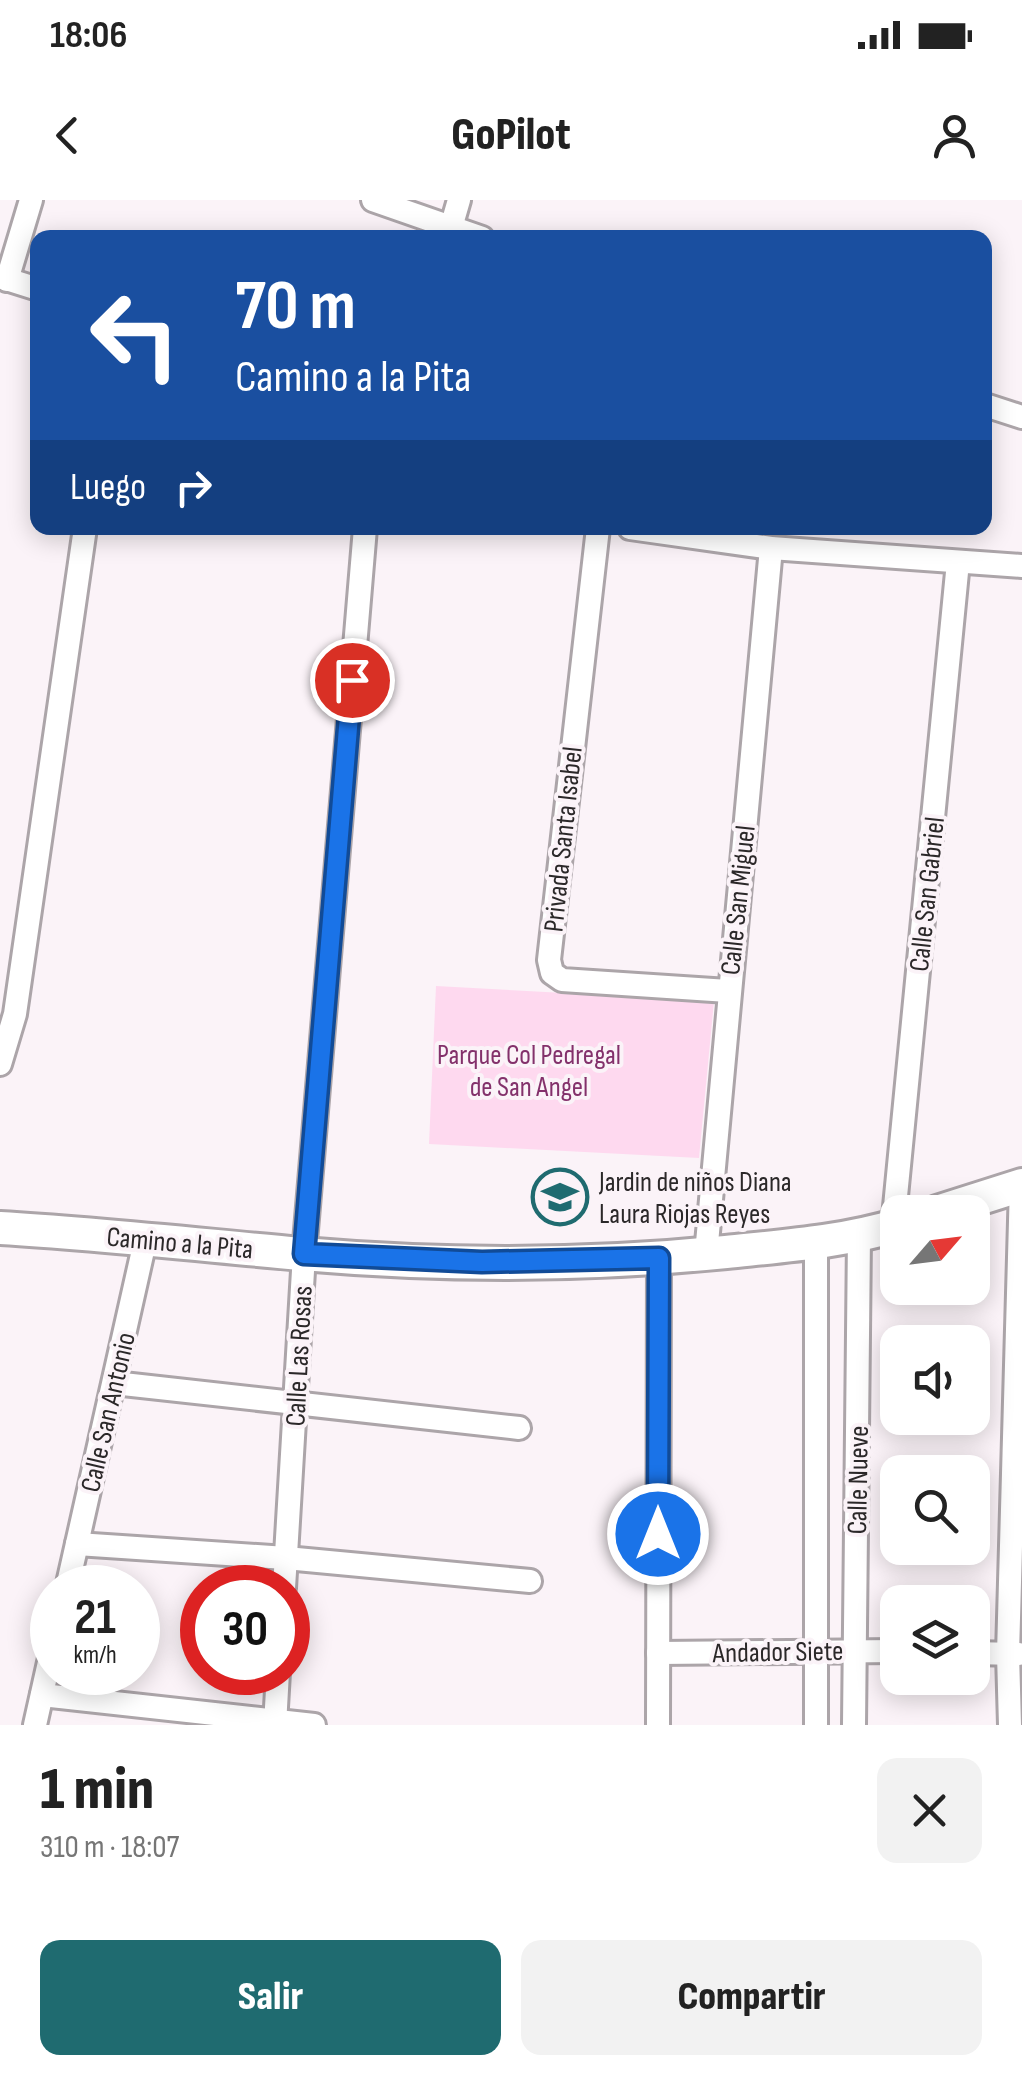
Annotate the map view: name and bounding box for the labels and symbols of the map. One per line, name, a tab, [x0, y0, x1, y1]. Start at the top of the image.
pin	[310, 638, 395, 723]
street label: Privada Santa Isabel	[537, 745, 590, 933]
street label: Calle San Gabriel	[903, 815, 952, 973]
street label: Calle San Miguel	[714, 824, 763, 977]
park label: Parque Col Pedregal de San Angel	[437, 1039, 621, 1104]
place label: Jardin de niños Diana Laura Riojas Reyes	[598, 1166, 792, 1231]
school or university icon: Jardin de niños Diana Laura Riojas Reyes	[530, 1167, 590, 1227]
north arrow	[880, 1195, 990, 1305]
street label: Camino a la Pita	[105, 1221, 255, 1266]
street label: Calle Las Rosas	[279, 1285, 320, 1427]
street label: Calle San Antonio	[74, 1329, 143, 1495]
street label: Calle Nueve	[841, 1425, 876, 1535]
position arrow	[606, 1482, 710, 1586]
speed limit sign: 30	[180, 1565, 310, 1695]
street label: Andador Siete	[711, 1635, 844, 1670]

